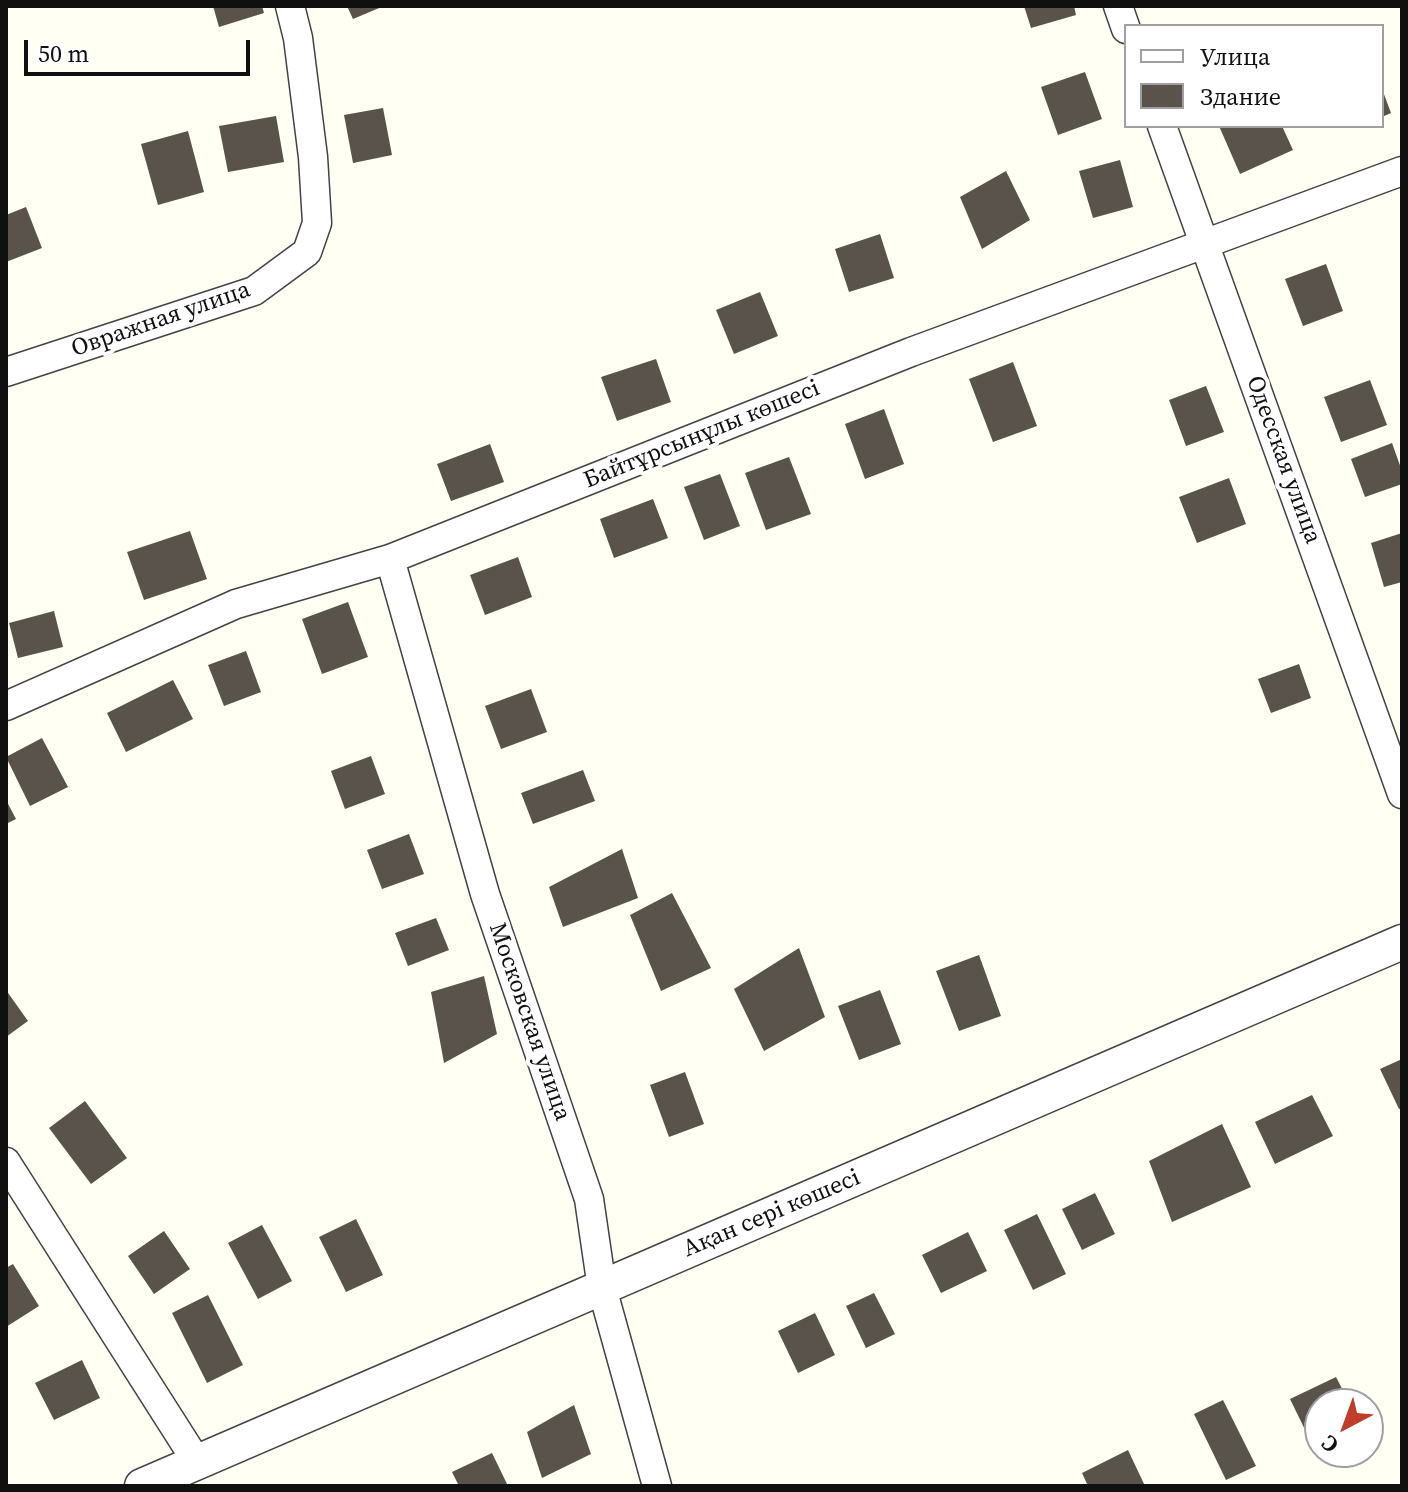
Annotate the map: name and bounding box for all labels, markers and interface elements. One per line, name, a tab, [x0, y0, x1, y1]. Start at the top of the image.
scale bar	[28, 24, 254, 74]
legend	[1124, 24, 1384, 128]
text: 50 m	[38, 37, 89, 70]
text: Улица	[1200, 40, 1270, 73]
text: Здание	[1200, 80, 1281, 113]
street label: Овражная улица	[68, 276, 254, 364]
street label: Одесская улица	[1239, 372, 1327, 548]
street label: Байтұрсынұлы көшесі	[580, 374, 824, 496]
street label: Московская улица	[482, 919, 576, 1125]
street label: Ақан сері көшесі	[679, 1164, 865, 1264]
north arrow	[1304, 1388, 1384, 1468]
text: С	[1315, 1429, 1345, 1460]

